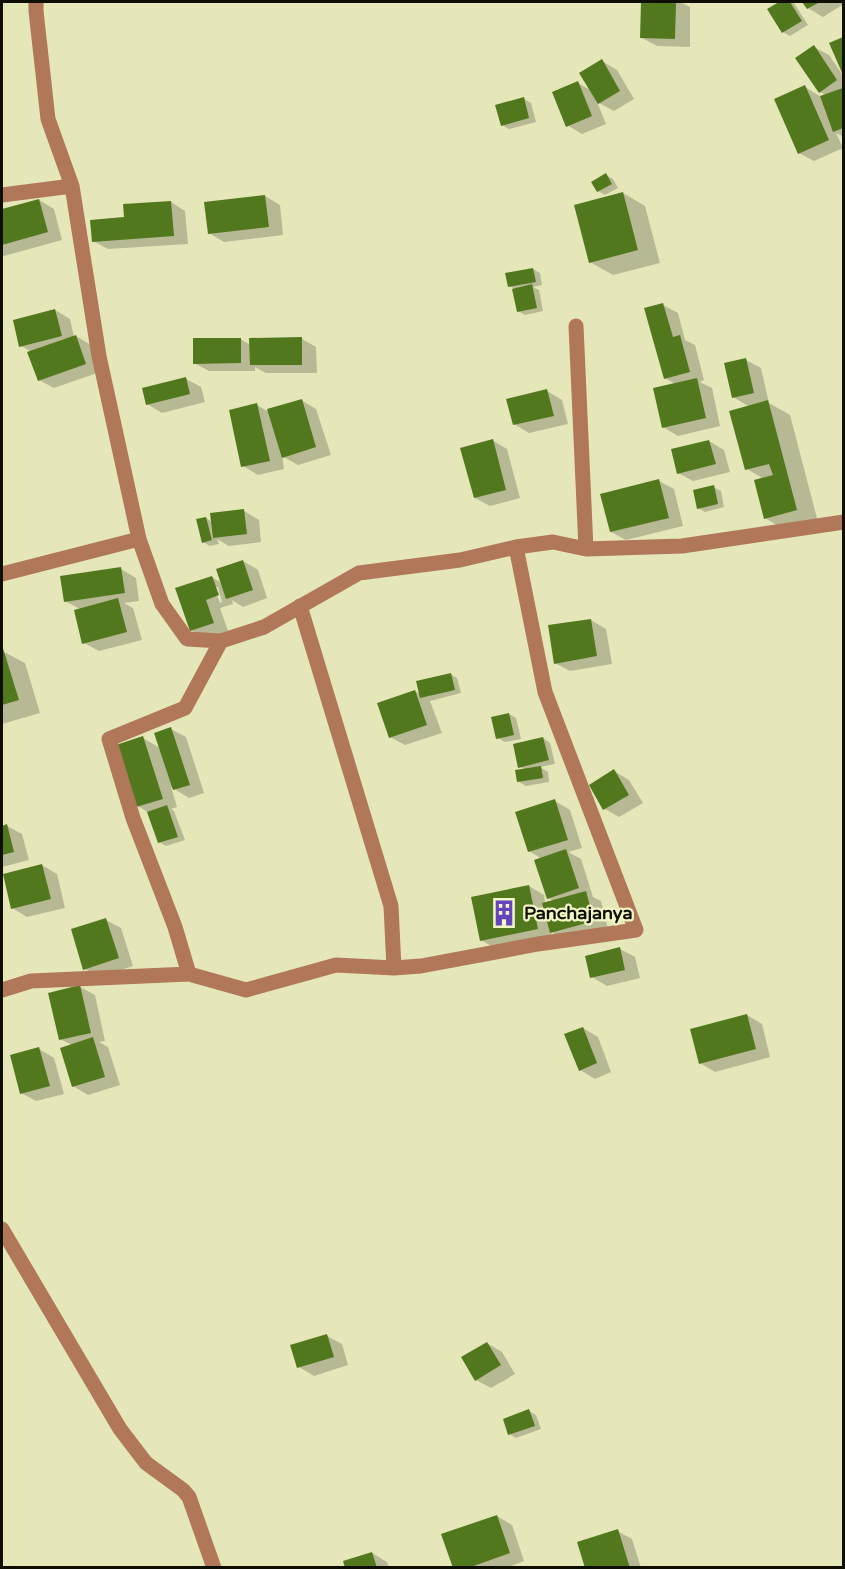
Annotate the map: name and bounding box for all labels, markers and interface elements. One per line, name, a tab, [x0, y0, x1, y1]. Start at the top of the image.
building icon: Panchajanya	[489, 898, 519, 928]
place label: Panchajanya	[524, 902, 633, 924]

